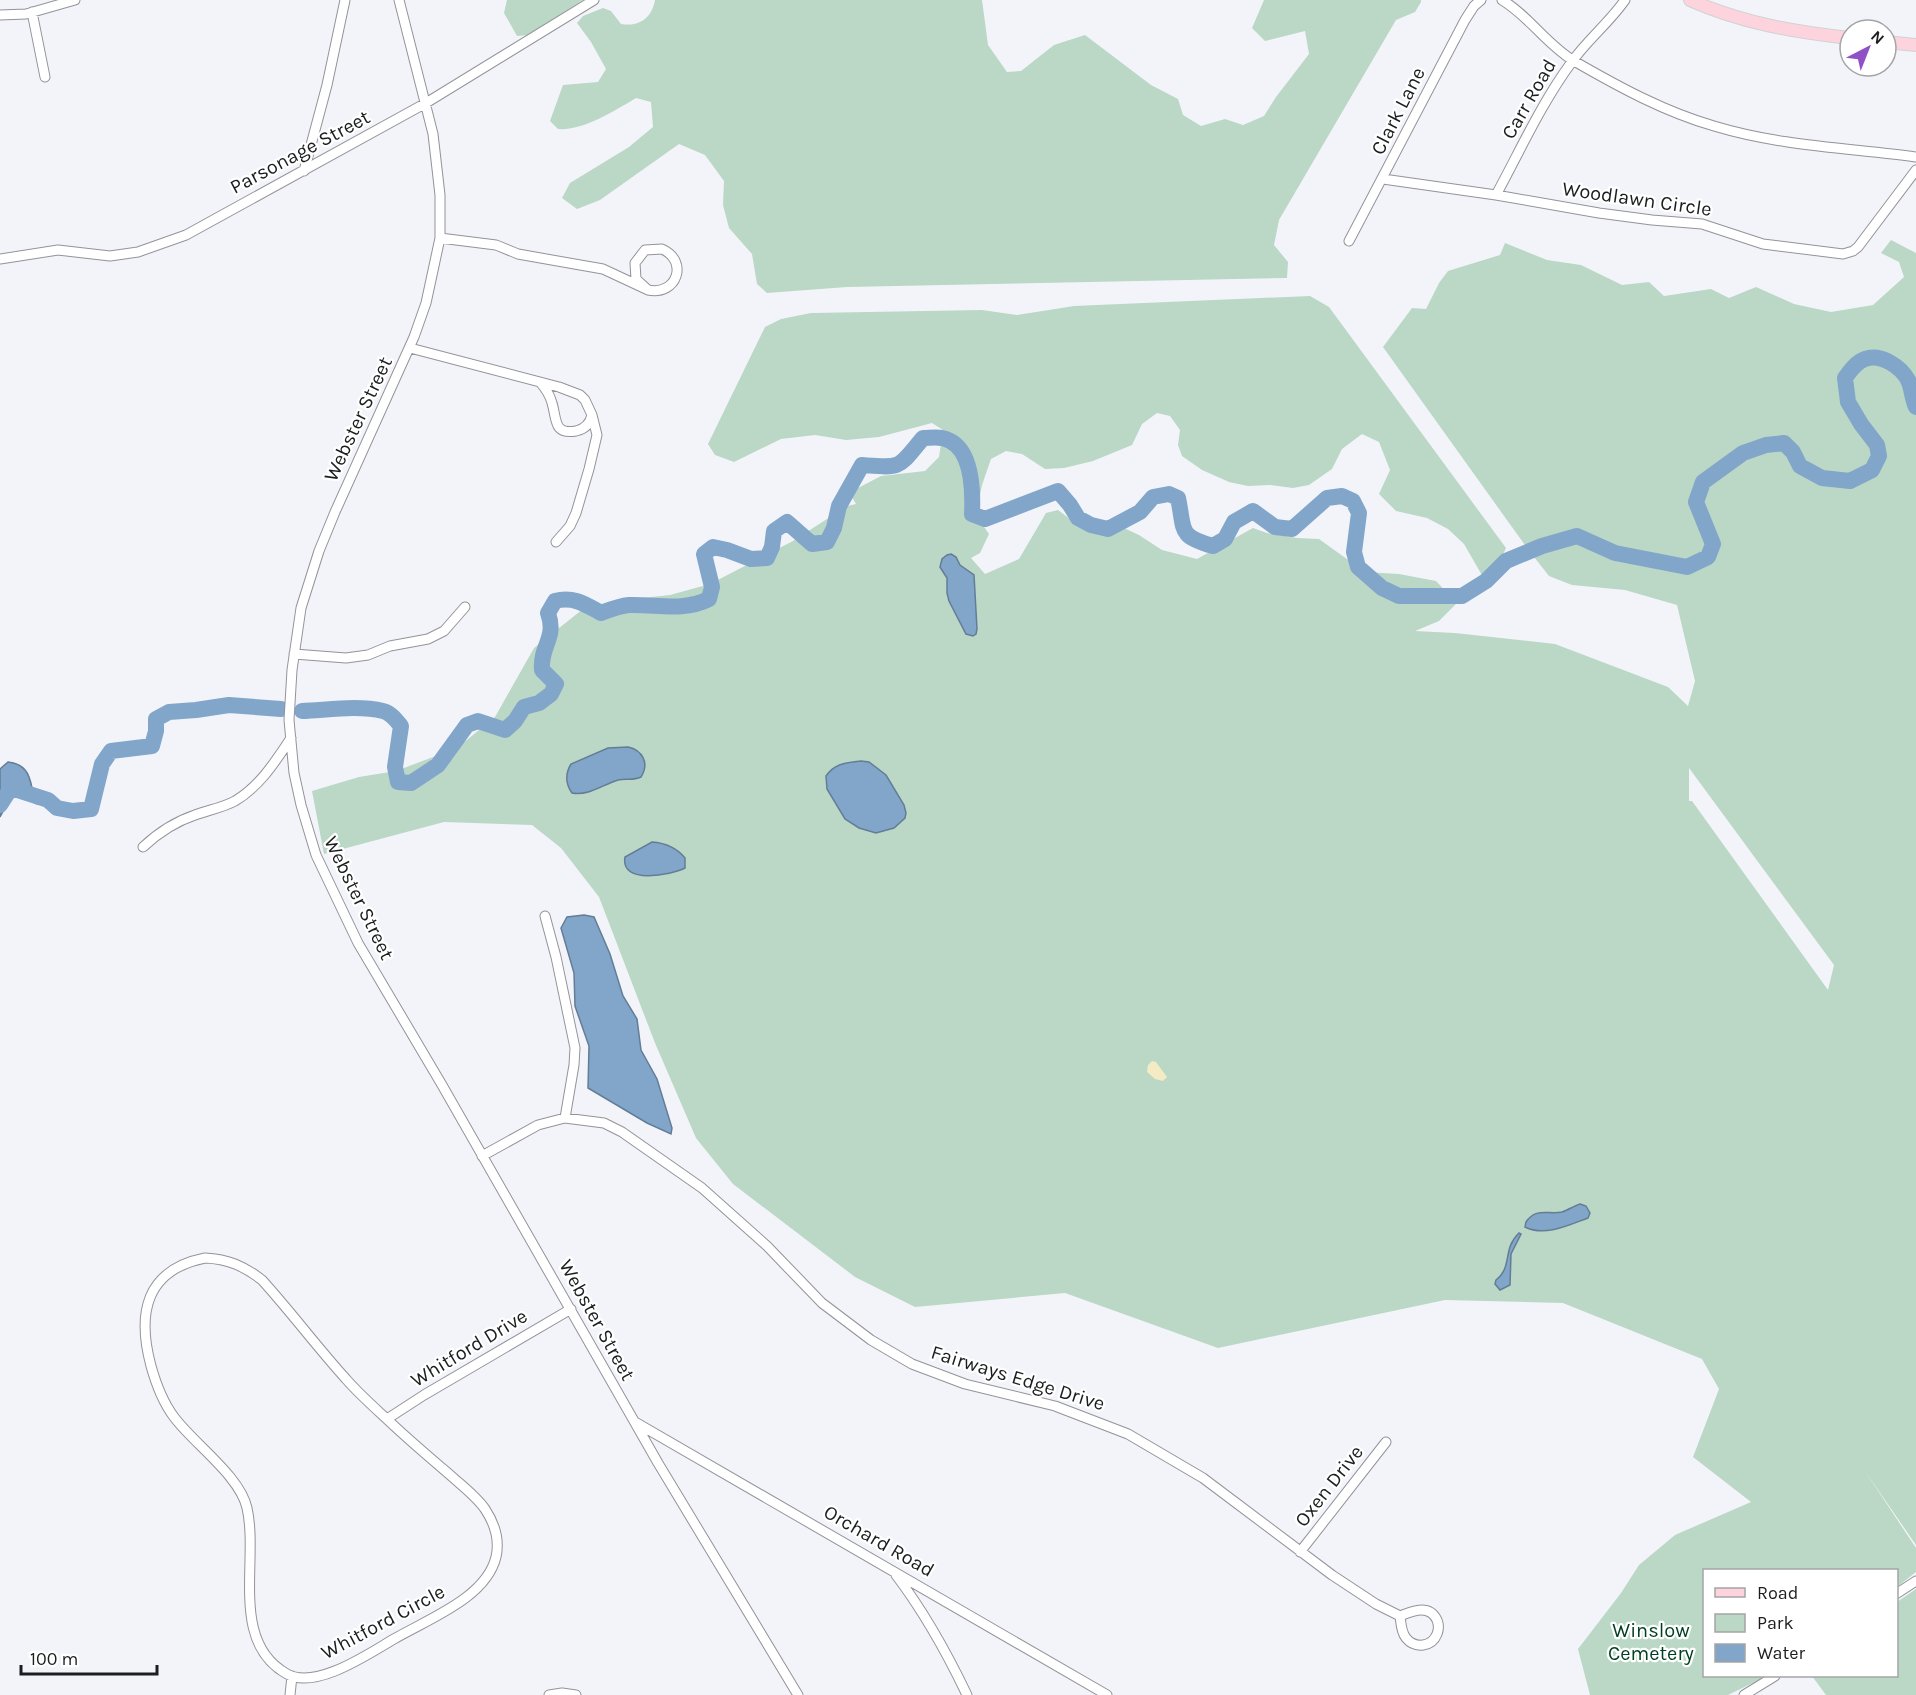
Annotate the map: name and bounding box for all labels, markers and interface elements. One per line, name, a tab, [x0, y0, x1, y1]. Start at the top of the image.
north arrow	[1838, 18, 1898, 78]
text: N	[1867, 26, 1888, 48]
street label: Carr Road	[1497, 55, 1561, 143]
street label: Clark Lane	[1366, 64, 1430, 158]
street label: Parsonage Street	[226, 105, 374, 199]
street label: Woodlawn Circle	[1561, 177, 1713, 221]
street label: Webster Street	[319, 353, 397, 485]
street label: Webster Street	[319, 832, 399, 964]
street label: Webster Street	[554, 1256, 640, 1385]
street label: Whitford Drive	[407, 1304, 531, 1392]
street label: Fairways Edge Drive	[928, 1341, 1108, 1415]
street label: Oxen Drive	[1290, 1441, 1368, 1531]
street label: Orchard Road	[820, 1500, 938, 1582]
legend	[1703, 1569, 1898, 1677]
street label: Whitford Circle	[317, 1580, 449, 1664]
text: Road	[1757, 1582, 1798, 1604]
text: Park	[1757, 1612, 1794, 1634]
park label: Winslow Cemetery	[1608, 1619, 1694, 1665]
scale bar	[21, 1638, 158, 1676]
text: Water	[1757, 1642, 1805, 1664]
text: 100 m	[30, 1648, 78, 1670]

